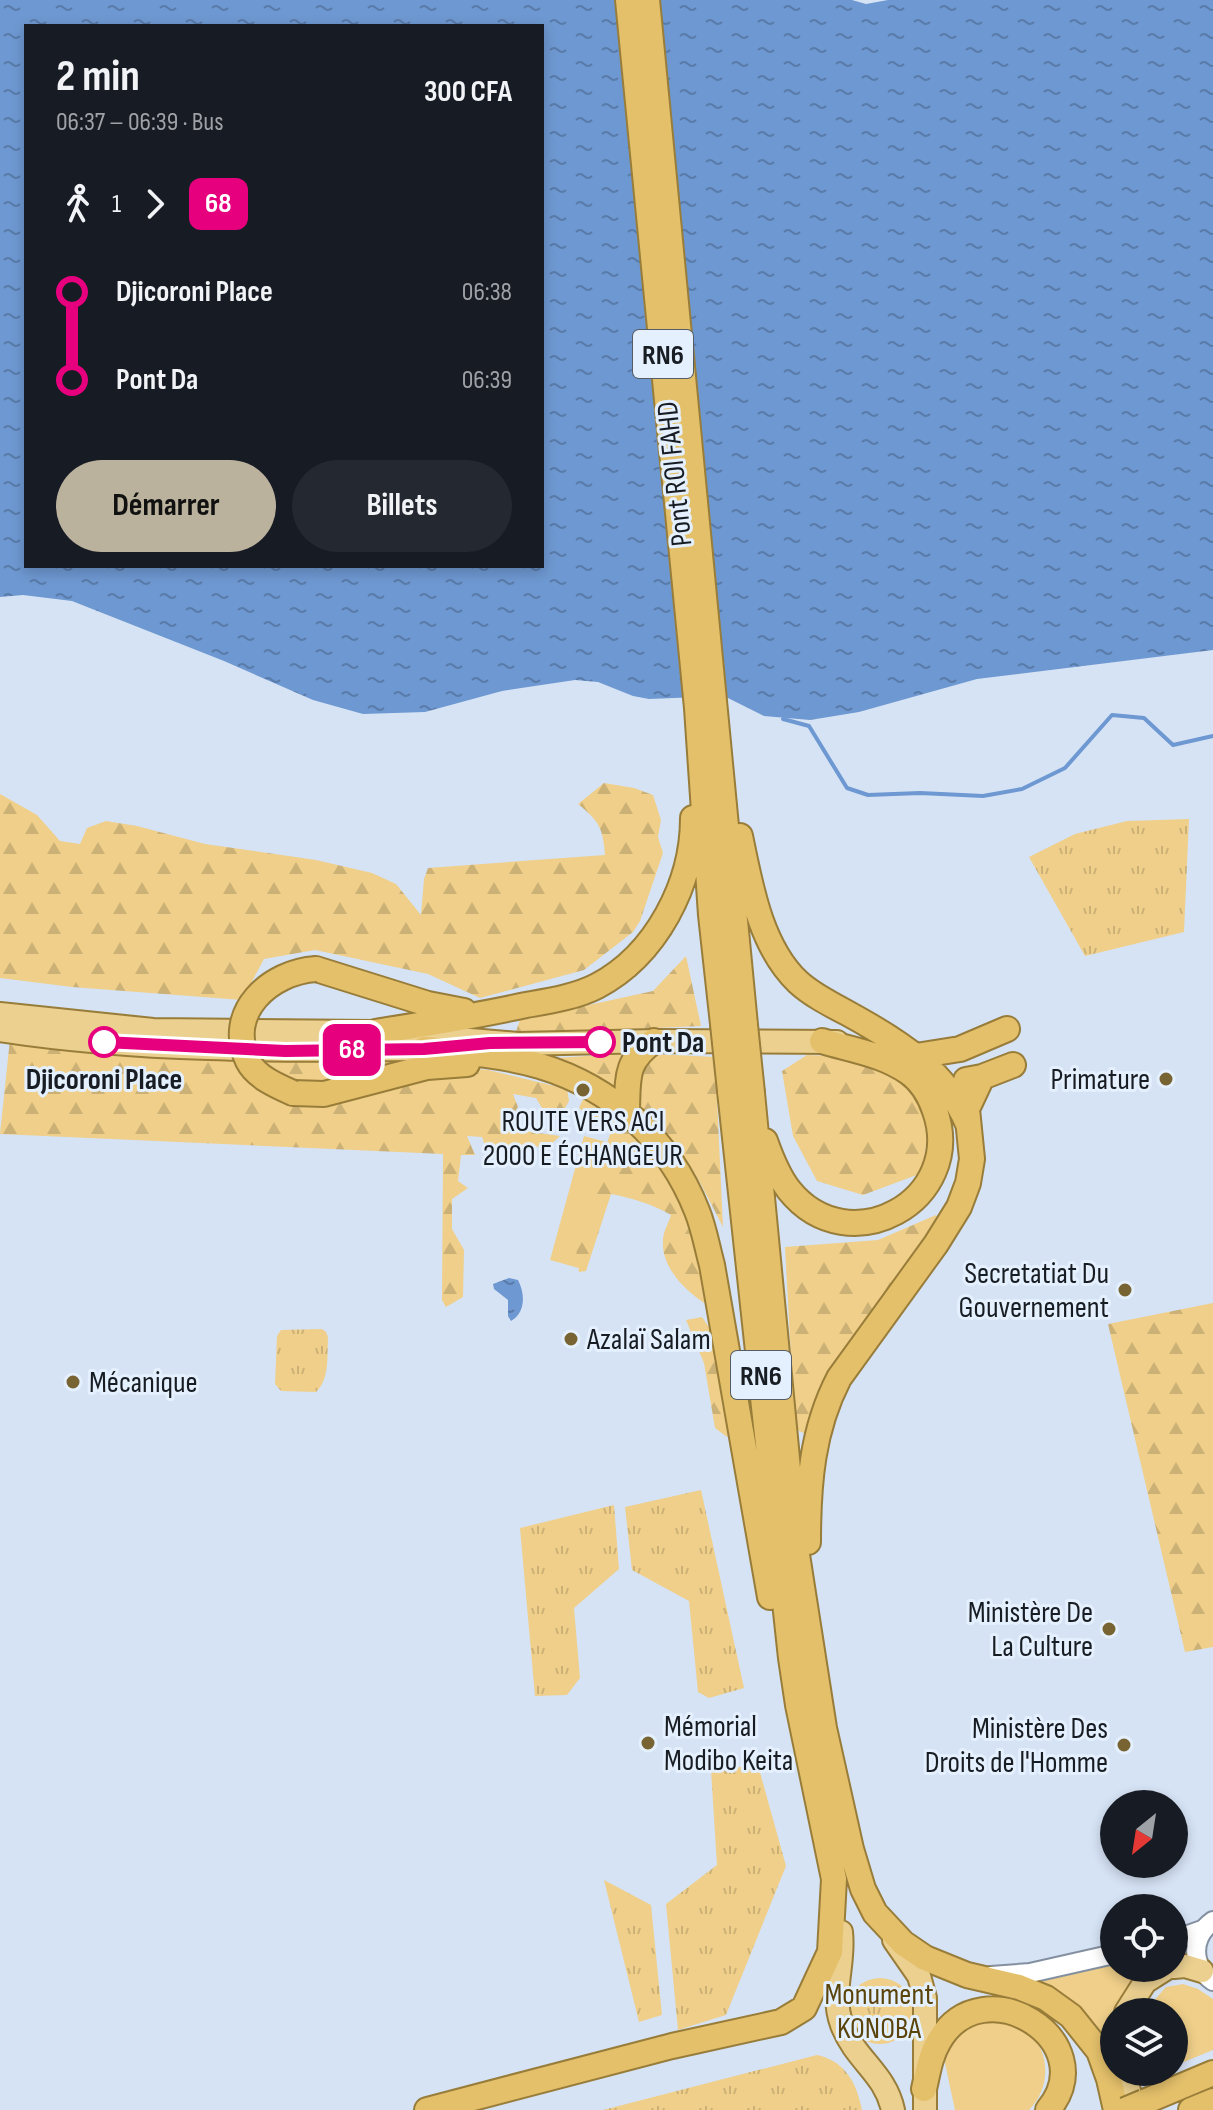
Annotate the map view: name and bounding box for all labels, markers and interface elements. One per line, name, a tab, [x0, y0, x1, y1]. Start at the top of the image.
text: 2 min	[56, 50, 140, 103]
text: 300 CFA	[424, 74, 512, 110]
text: 06:37 – 06:39 · Bus	[56, 107, 223, 138]
icon: walk	[56, 182, 100, 226]
icon: forward	[133, 182, 177, 226]
text: 68	[205, 187, 232, 220]
text: 1	[112, 189, 121, 220]
text: Djicoroni Place	[116, 274, 273, 310]
text: 06:38	[462, 277, 512, 308]
road number: RN6	[633, 330, 693, 378]
text: Pont Da	[116, 362, 198, 398]
text: 06:39	[462, 365, 512, 396]
street label: Pont ROI FAHD	[649, 400, 700, 548]
button: Démarrer	[56, 460, 276, 552]
button: Billets	[292, 460, 512, 552]
line badge: 68	[316, 1024, 388, 1076]
place label: Pont Da	[622, 1025, 704, 1061]
marker: Djicoroni Place	[89, 1027, 119, 1057]
marker: Pont Da	[585, 1027, 615, 1057]
text: 68	[339, 1033, 365, 1066]
place label: Djicoroni Place	[26, 1062, 182, 1098]
place label: Primature	[1050, 1062, 1150, 1098]
marker: Primature	[1157, 1070, 1175, 1088]
marker: ROUTE VERS ACI 2000 E ÉCHANGEUR	[574, 1081, 592, 1099]
place label: ROUTE VERS ACI 2000 E ÉCHANGEUR	[483, 1104, 683, 1174]
place label: Secretatiat Du Gouvernement	[959, 1256, 1109, 1326]
marker: Secretatiat Du Gouvernement	[1116, 1281, 1134, 1299]
place label: Azalaï Salam	[586, 1322, 711, 1358]
marker: Azalaï Salam	[562, 1330, 580, 1348]
road number: RN6	[731, 1351, 791, 1399]
place label: Mécanique	[89, 1365, 198, 1401]
marker: Mécanique	[64, 1373, 82, 1391]
place label: Ministère De La Culture	[968, 1595, 1093, 1665]
marker: Ministère De La Culture	[1100, 1620, 1118, 1638]
place label: Mémorial Modibo Keita	[664, 1709, 793, 1779]
place label: Ministère Des Droits de l'Homme	[925, 1711, 1108, 1781]
marker: Mémorial Modibo Keita	[639, 1734, 657, 1752]
marker: Ministère Des Droits de l'Homme	[1115, 1736, 1133, 1754]
north arrow	[1100, 1790, 1188, 1878]
map controls	[1100, 1790, 1188, 2086]
button: locate	[1100, 1894, 1188, 1982]
park label: Monument KONOBA	[824, 1977, 934, 2047]
button: layers	[1100, 1998, 1188, 2086]

